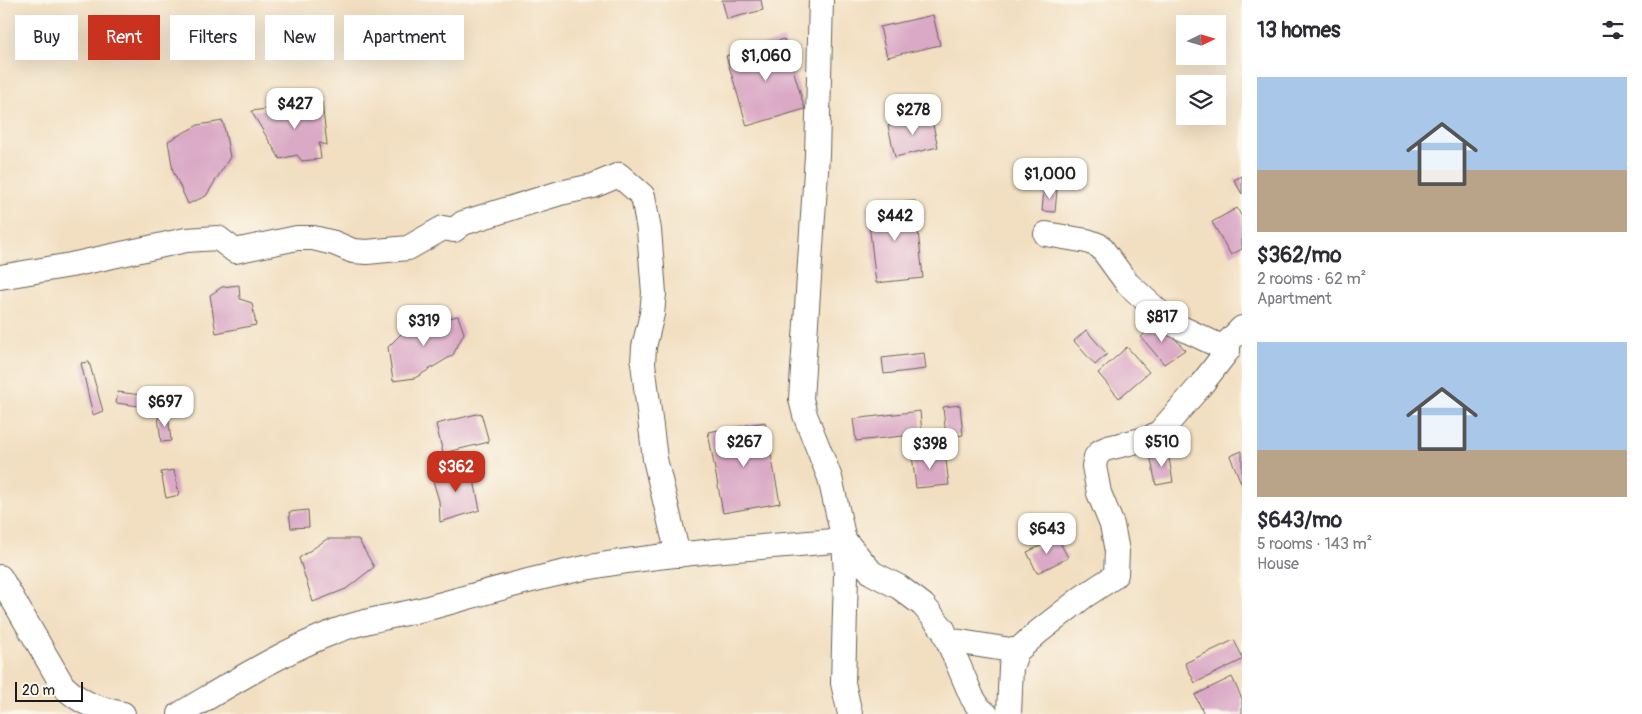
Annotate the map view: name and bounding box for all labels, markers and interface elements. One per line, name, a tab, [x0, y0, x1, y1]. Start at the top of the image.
chip: Buy	[15, 15, 78, 60]
chip: Rent	[88, 15, 160, 60]
chip: Filters	[170, 15, 255, 60]
chip: New	[265, 15, 334, 60]
chip: Apartment	[344, 15, 464, 60]
north arrow	[1176, 15, 1226, 65]
map controls	[1176, 15, 1226, 125]
icon: filters	[1599, 16, 1627, 44]
text: 13 homes	[1257, 17, 1340, 44]
pin: $1,060	[725, 39, 807, 82]
text: $1,060	[741, 46, 791, 66]
button: layers	[1176, 75, 1226, 125]
pin: $427	[265, 88, 325, 130]
text: $427	[277, 94, 313, 114]
pin: $278	[883, 94, 943, 136]
text: $278	[896, 100, 930, 120]
icon: home	[1397, 109, 1487, 199]
pin: $1,000	[1009, 158, 1091, 200]
text: $1,000	[1024, 164, 1076, 184]
pin: $442	[865, 200, 925, 242]
text: $442	[877, 206, 913, 226]
text: $362/mo	[1257, 242, 1342, 269]
text: 2 rooms · 62 m²	[1257, 269, 1366, 289]
text: Apartment	[1257, 289, 1332, 309]
pin: $817	[1132, 300, 1192, 343]
pin: $319	[394, 304, 454, 347]
text: $817	[1146, 307, 1178, 327]
text: $319	[408, 311, 440, 331]
icon: home	[1397, 374, 1487, 464]
pin: $697	[135, 386, 195, 428]
text: $697	[148, 392, 182, 412]
pin: $267	[714, 426, 774, 468]
pin: $510	[1132, 426, 1192, 468]
pin: $398	[900, 428, 960, 470]
text: $267	[726, 432, 762, 452]
text: $510	[1145, 432, 1179, 452]
text: $398	[913, 434, 947, 454]
pin: $362	[426, 450, 486, 493]
text: $362	[438, 457, 474, 477]
text: $643/mo	[1257, 507, 1342, 534]
pin: $643	[1017, 512, 1077, 555]
text: $643	[1029, 519, 1065, 539]
text: 5 rooms · 143 m²	[1257, 534, 1372, 554]
text: House	[1257, 554, 1299, 574]
scale bar	[15, 679, 82, 702]
text: 20 m	[22, 682, 55, 699]

